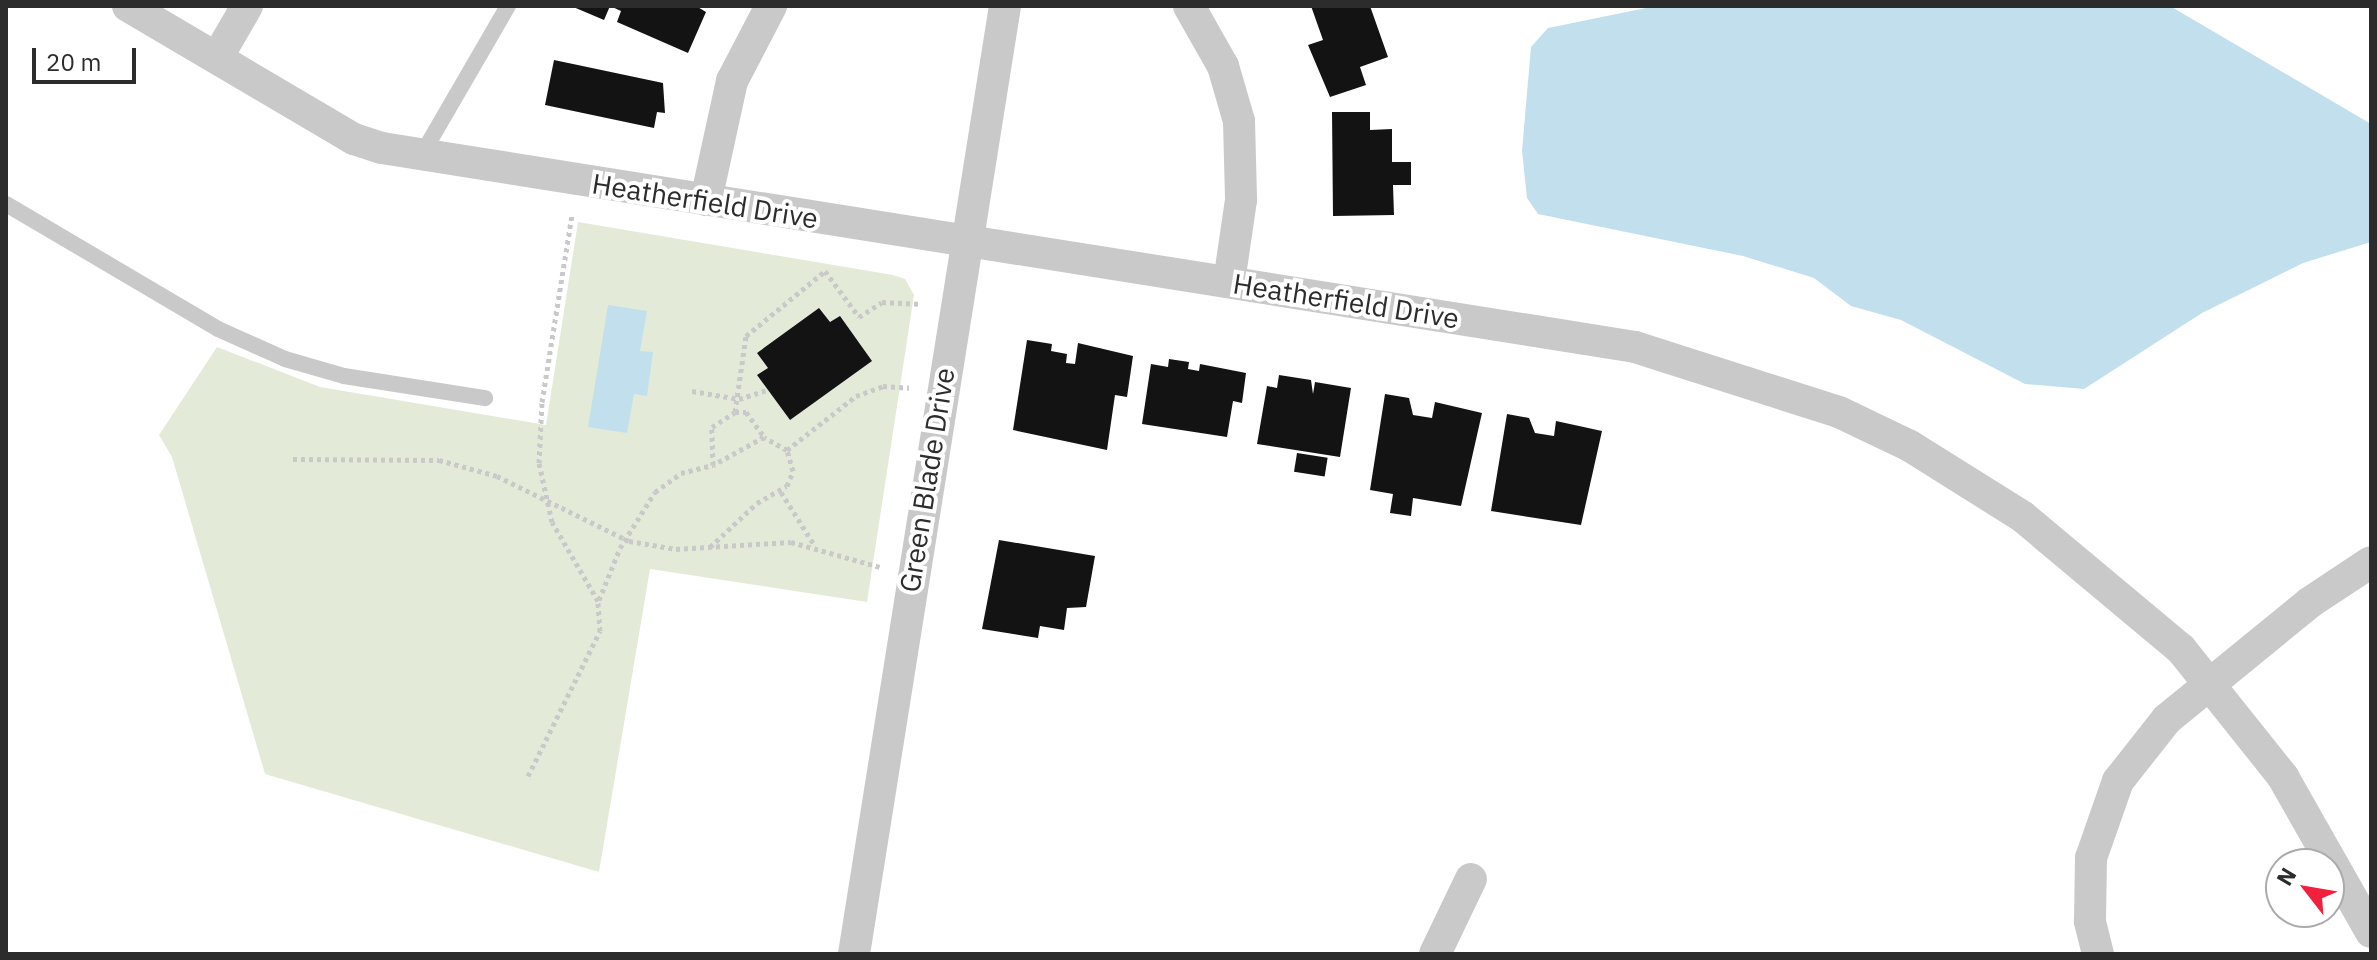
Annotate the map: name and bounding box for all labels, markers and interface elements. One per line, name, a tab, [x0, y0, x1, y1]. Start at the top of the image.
scale bar	[36, 32, 140, 82]
text: 20 m	[46, 46, 101, 78]
street label: Heatherfield Drive	[590, 167, 820, 235]
street label: Heatherfield Drive	[1231, 267, 1461, 335]
street label: Green Blade Drive	[893, 365, 961, 595]
north arrow	[2265, 848, 2345, 928]
text: N	[2269, 862, 2302, 891]

